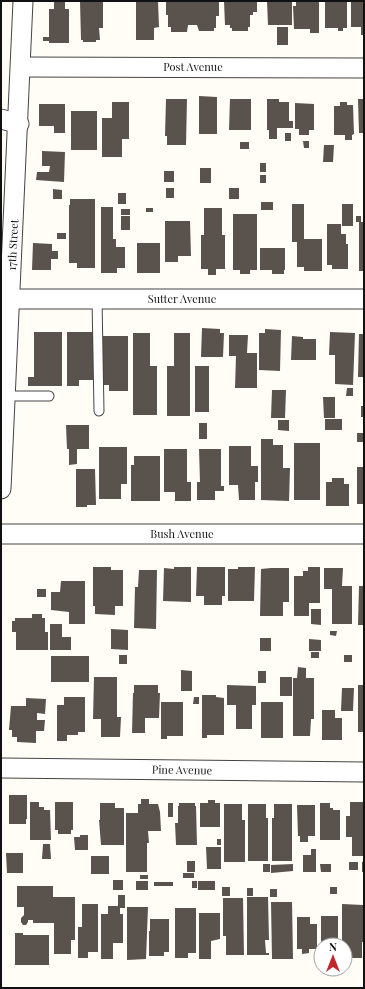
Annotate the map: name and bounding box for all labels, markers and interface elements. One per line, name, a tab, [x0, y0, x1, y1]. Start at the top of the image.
street label: Post Avenue	[163, 59, 223, 74]
street label: 17th Street	[4, 219, 21, 271]
street label: Sutter Avenue	[148, 291, 217, 306]
street label: Bush Avenue	[150, 526, 214, 541]
street label: Pine Avenue	[152, 761, 213, 778]
north arrow	[313, 937, 353, 977]
text: N	[329, 939, 337, 954]

